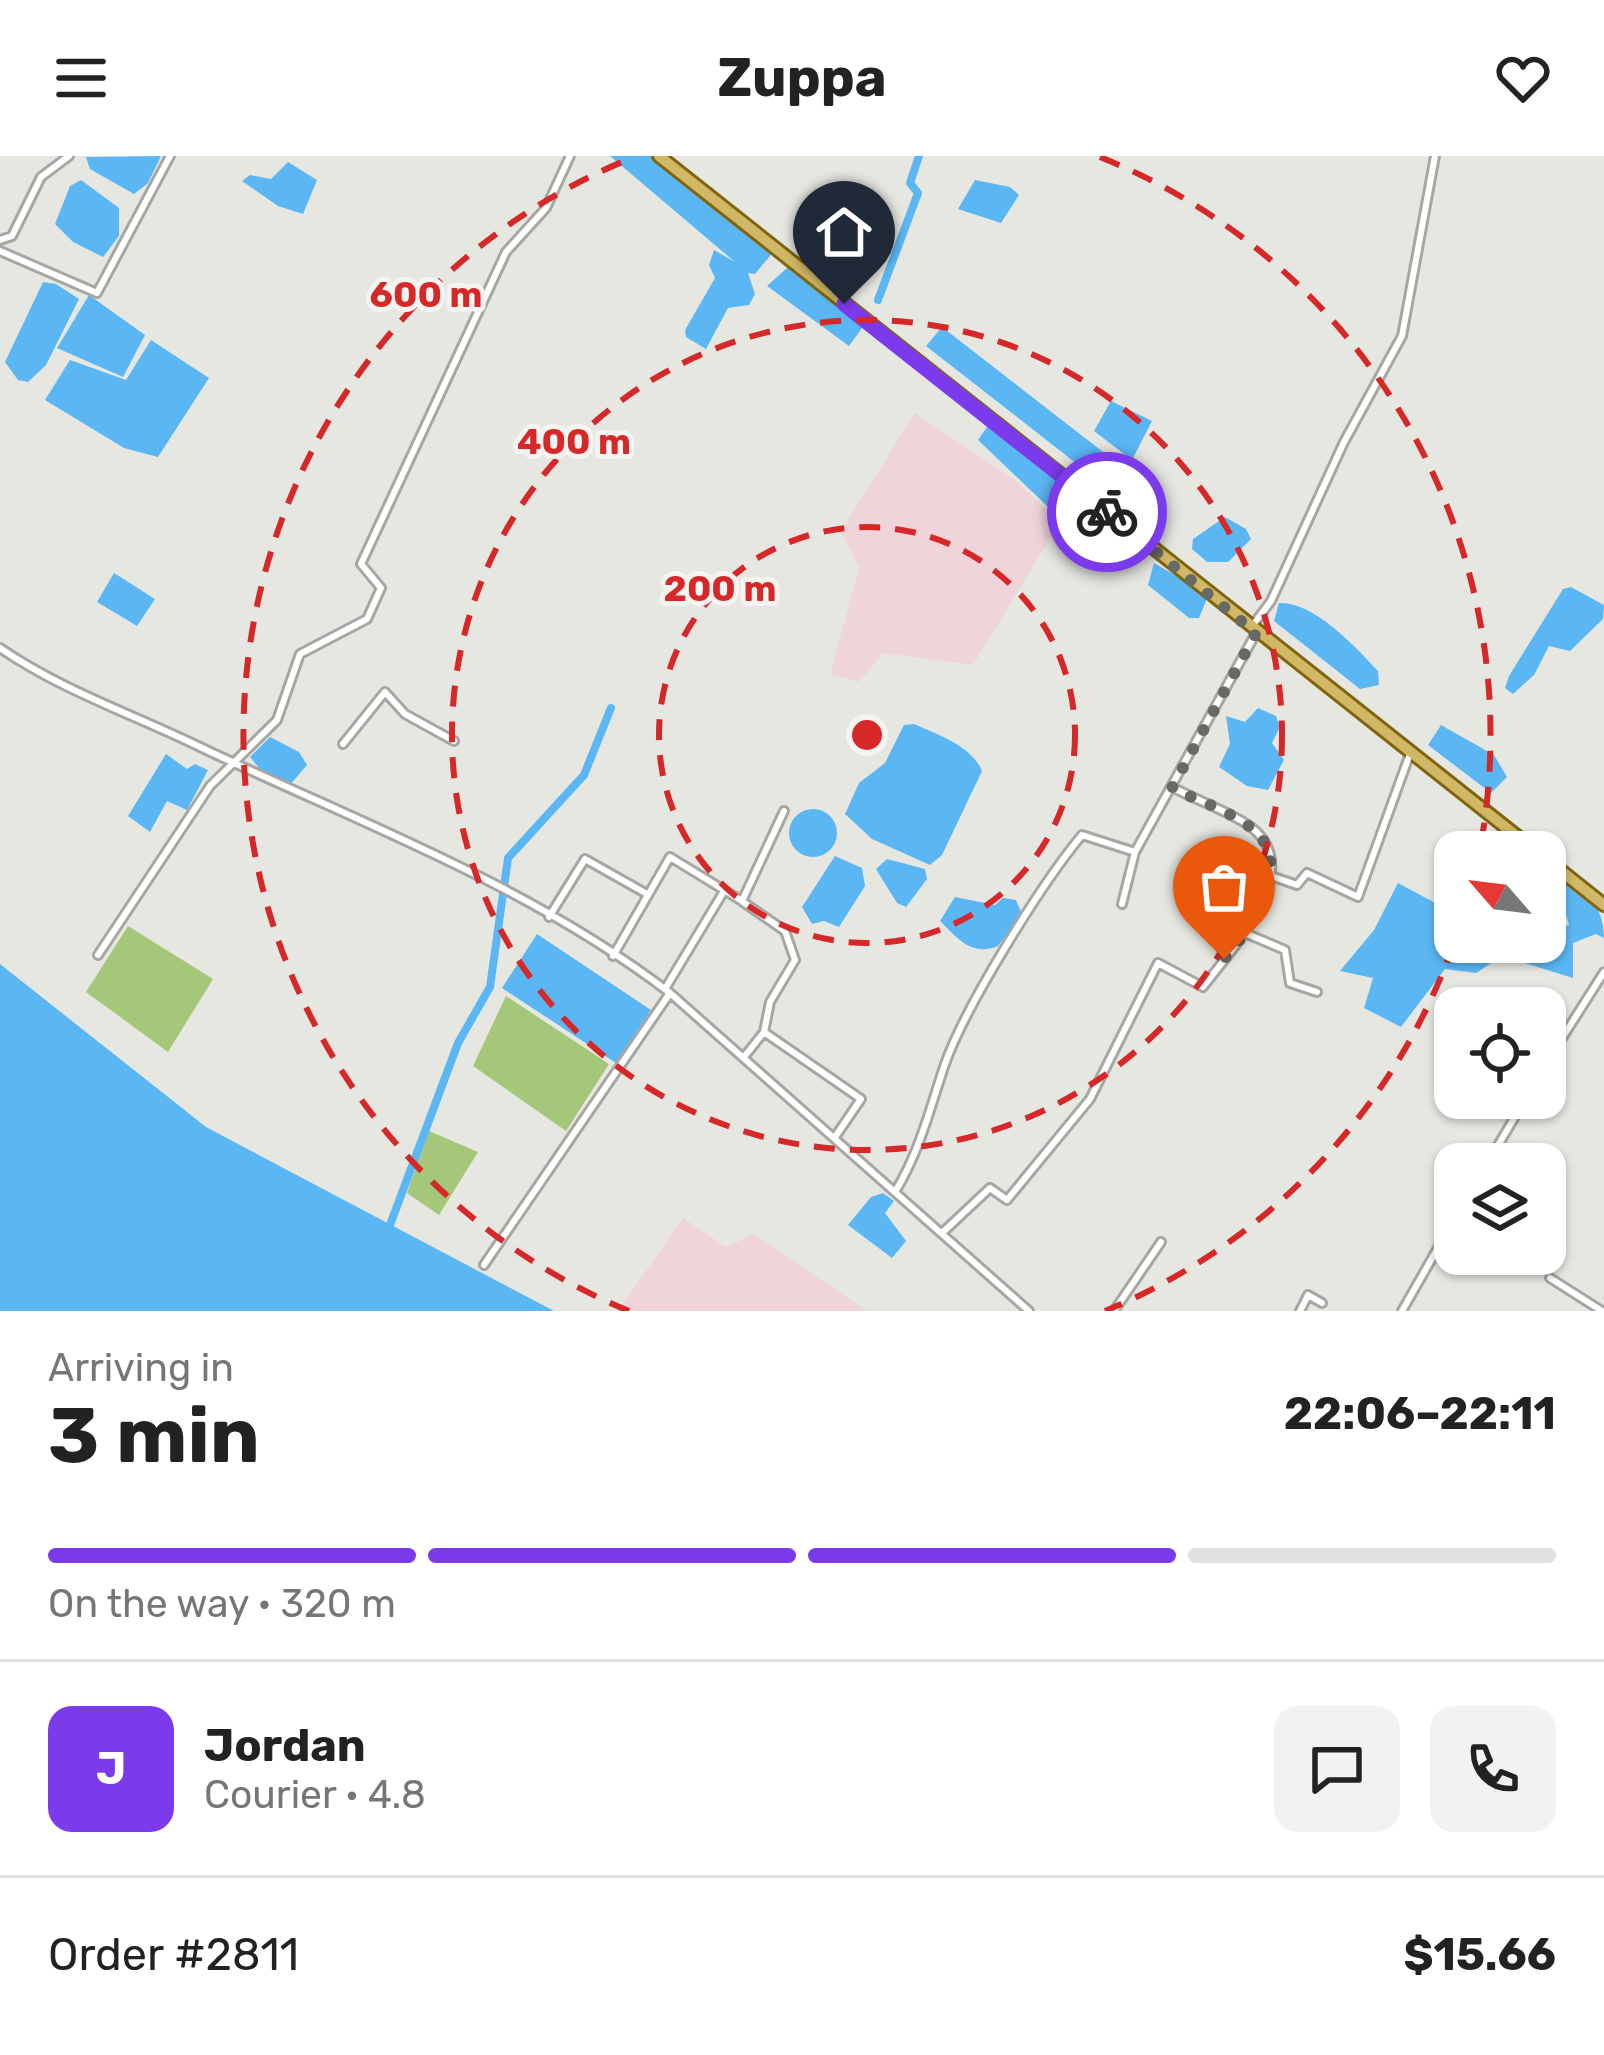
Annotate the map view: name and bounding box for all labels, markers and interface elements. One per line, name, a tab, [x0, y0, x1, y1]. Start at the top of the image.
icon: menu	[48, 45, 114, 111]
icon: heart	[1490, 45, 1556, 111]
text: Zuppa	[717, 46, 887, 110]
pin	[793, 181, 895, 304]
icon: home	[811, 199, 877, 265]
text: 600 m	[369, 273, 483, 316]
text: 400 m	[517, 420, 631, 463]
courier	[1047, 452, 1167, 572]
icon: bike	[1074, 479, 1140, 545]
text: 200 m	[663, 567, 777, 610]
centre of rings	[846, 714, 888, 756]
north arrow	[1434, 831, 1566, 963]
map controls	[1434, 831, 1566, 1275]
pin	[1173, 836, 1275, 959]
icon: bag	[1191, 854, 1257, 920]
button: locate	[1434, 987, 1566, 1119]
button: layers	[1434, 1143, 1566, 1275]
text: Arriving in	[48, 1345, 234, 1391]
text: 22:06–22:11	[1284, 1387, 1556, 1440]
text: 3 min	[48, 1389, 260, 1482]
text: On the way · 320 m	[48, 1581, 396, 1627]
button: chat	[1274, 1706, 1400, 1832]
button: phone	[1430, 1706, 1556, 1832]
text: Jordan	[204, 1719, 366, 1772]
text: J	[96, 1742, 126, 1795]
text: Courier · 4.8	[204, 1772, 426, 1818]
text: Order #2811	[48, 1928, 299, 1981]
text: $15.66	[1404, 1928, 1556, 1981]

